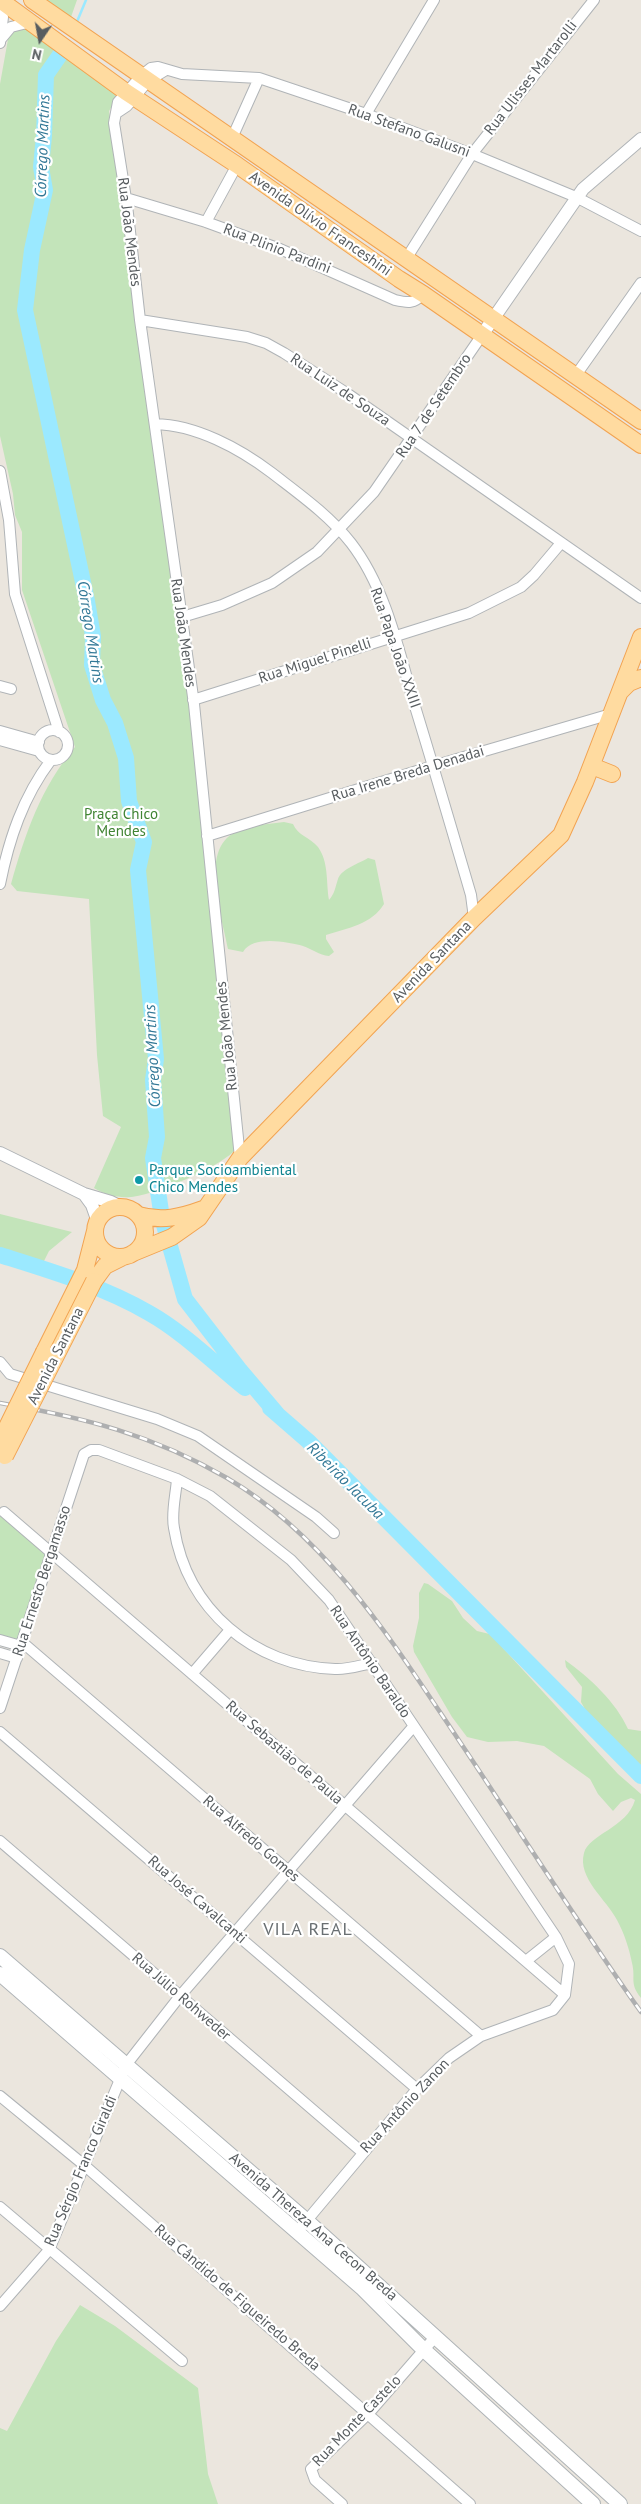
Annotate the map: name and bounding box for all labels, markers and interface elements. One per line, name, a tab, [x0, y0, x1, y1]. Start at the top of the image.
north arrow	[15, 15, 65, 65]
street label: Rua Ulisses Martarolli	[481, 17, 581, 139]
text: N	[31, 45, 43, 64]
water label: Córrego Martins	[32, 94, 54, 198]
street label: Rua Stefano Galusni	[345, 100, 473, 162]
street label: Avenida Olívio Franceshini	[245, 168, 395, 280]
street label: Rua João Mendes	[113, 176, 145, 288]
street label: Rua Plinio Pardini	[221, 220, 333, 278]
street label: Rua Luiz de Souza	[287, 350, 393, 430]
street label: Rua 7 de Setembro	[393, 351, 475, 461]
street label: Rua João Mendes	[166, 577, 200, 689]
water label: Córrego Martins	[72, 580, 108, 684]
street label: Rua Papa João XXIII	[366, 585, 424, 711]
street label: Rua Miguel Pinelli	[256, 634, 374, 688]
street label: Rua Irene Breda Denadai	[329, 742, 487, 806]
park label: Praça Chico Mendes	[84, 806, 158, 841]
street label: Avenida Santana	[389, 917, 475, 1007]
street label: Rua João Mendes	[212, 980, 242, 1092]
water label: Córrego Martins	[141, 1004, 165, 1108]
place label: Parque Socioambiental Chico Mendes	[149, 1162, 296, 1197]
marker: Parque Socioambiental Chico Mendes	[133, 1174, 145, 1186]
street label: Avenida Santana	[24, 1304, 88, 1408]
water label: Ribeirão Jacuba	[302, 1438, 388, 1524]
street label: Rua Ernesto Bergamasso	[9, 1503, 75, 1659]
street label: Rua Antônio Baraldo	[326, 1602, 414, 1722]
street label: Rua Sebastião de Paula	[222, 1697, 346, 1809]
street label: Rua Alfredo Gomes	[199, 1792, 303, 1886]
street label: Rua José Cavalcanti	[144, 1852, 250, 1948]
district label: VILA REAL	[262, 1919, 354, 1941]
street label: Rua Júlio Rohweder	[128, 1949, 234, 2045]
street label: Rua Antônio Zanon	[357, 2055, 453, 2157]
street label: Rua Sérgio Franco Giraldi	[41, 2093, 121, 2249]
street label: Avenida Thereza Ana Cecon Breda	[225, 2149, 401, 2305]
street label: Rua Cândido de Figueiredo Breda	[150, 2221, 324, 2375]
street label: Rua Monte Castelo	[309, 2372, 405, 2470]

